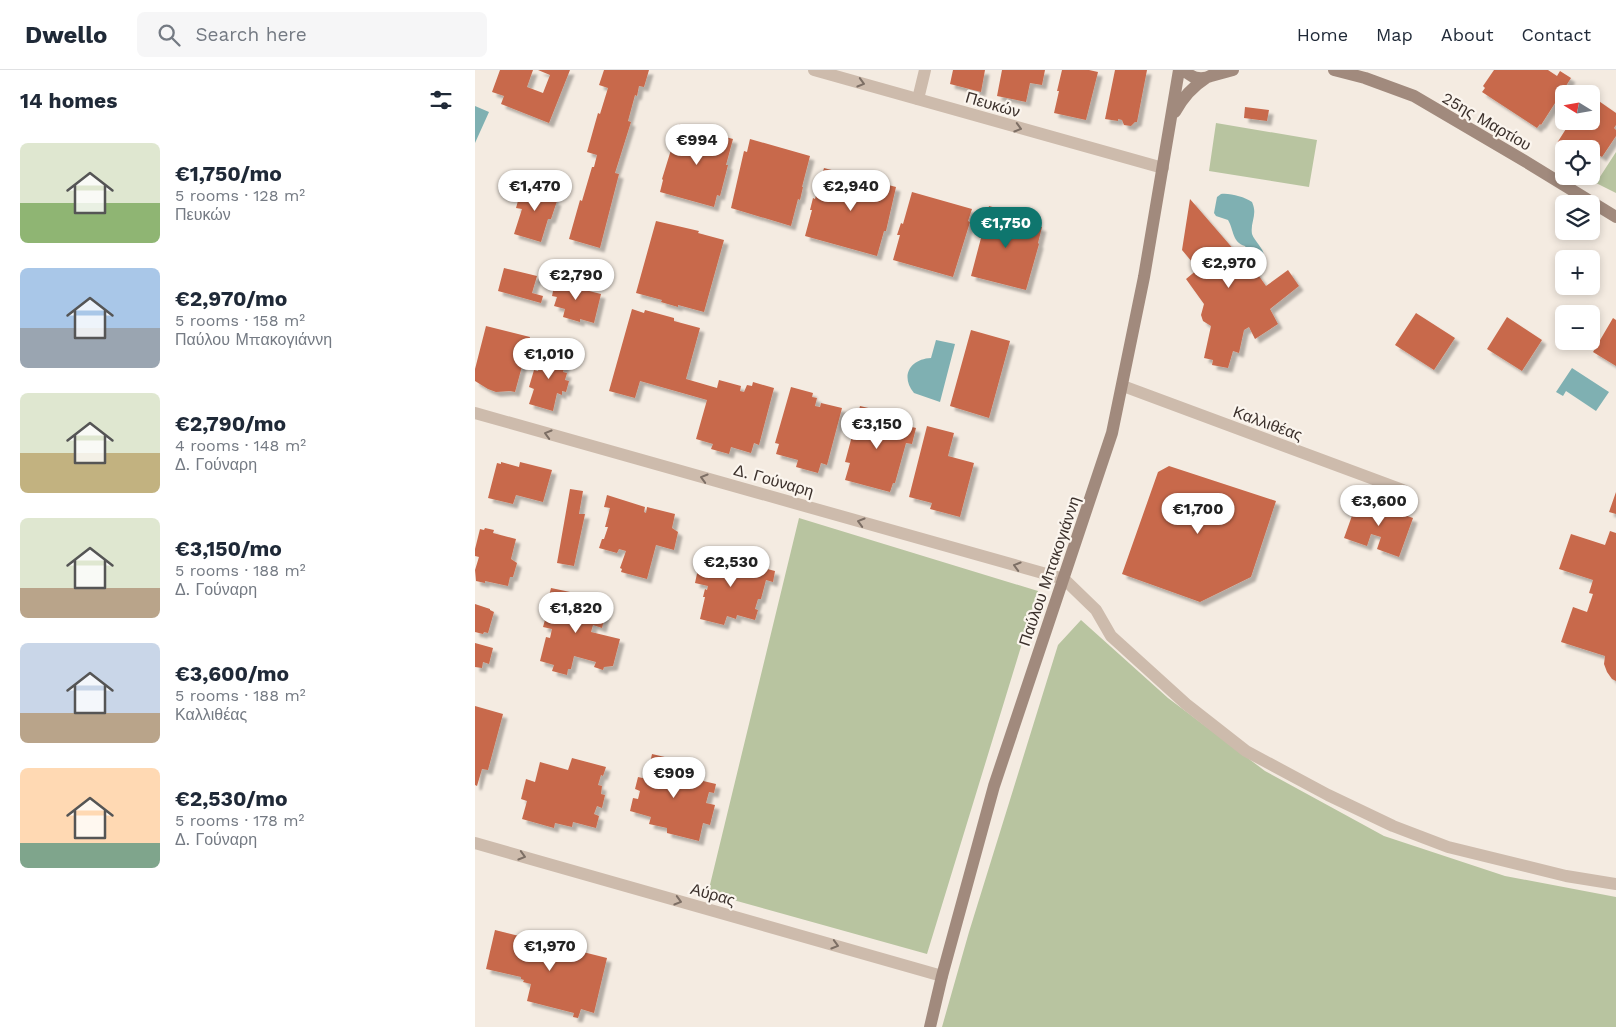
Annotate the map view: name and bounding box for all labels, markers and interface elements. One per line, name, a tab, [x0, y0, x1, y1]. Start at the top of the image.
search box	[137, 12, 487, 57]
text: Dwello	[25, 21, 107, 49]
icon: search	[155, 21, 183, 49]
text: Search here	[195, 23, 307, 46]
text: Home	[1297, 24, 1348, 45]
text: Map	[1376, 24, 1413, 45]
text: About	[1441, 24, 1493, 45]
text: Contact	[1521, 24, 1591, 45]
one-way arrow	[857, 78, 865, 88]
north arrow	[1555, 85, 1600, 130]
map controls	[1555, 85, 1600, 350]
icon: filters	[427, 86, 455, 114]
text: 14 homes	[20, 88, 117, 113]
street label: Πευκών	[963, 88, 1022, 121]
street label: 25ης Μαρτίου	[1439, 88, 1535, 155]
one-way arrow	[1013, 122, 1021, 132]
pin: €994	[667, 124, 727, 166]
text: €994	[676, 130, 718, 149]
button: locate	[1555, 140, 1600, 185]
text: €1,750/mo	[175, 161, 282, 186]
icon: home	[60, 163, 120, 223]
pin: €1,470	[494, 170, 576, 212]
pin: €2,940	[810, 170, 892, 212]
text: €1,470	[509, 176, 561, 195]
text: €2,940	[823, 176, 879, 195]
text: 5 rooms · 128 m²	[175, 186, 305, 205]
button: layers	[1555, 195, 1600, 240]
text: Πευκών	[175, 205, 231, 224]
pin: €1,750	[965, 206, 1047, 249]
text: €1,750	[981, 213, 1031, 232]
pin: €2,970	[1188, 246, 1270, 289]
button: +	[1555, 250, 1600, 295]
text: €2,970	[1202, 253, 1256, 272]
pin: €2,790	[535, 258, 617, 301]
text: €2,790	[549, 265, 603, 284]
text: €2,970/mo	[175, 286, 287, 311]
icon: home	[60, 288, 120, 348]
button: −	[1555, 305, 1600, 350]
text: 5 rooms · 158 m²	[175, 311, 305, 330]
text: Παύλου Μπακογιάννη	[175, 330, 332, 349]
pin: €1,010	[508, 338, 590, 380]
text: €1,010	[524, 344, 574, 363]
street label: Καλλιθέας	[1231, 402, 1305, 445]
pin: €3,150	[836, 408, 918, 450]
text: €2,790/mo	[175, 411, 286, 436]
icon: home	[60, 413, 120, 473]
text: €3,150	[852, 414, 902, 433]
one-way arrow	[544, 429, 552, 439]
text: 4 rooms · 148 m²	[175, 436, 306, 455]
text: Δ. Γούναρη	[175, 455, 257, 474]
street label: Δ. Γούναρη	[732, 460, 816, 501]
one-way arrow	[701, 473, 709, 483]
pin: €3,600	[1338, 484, 1420, 527]
text: €3,600	[1351, 491, 1407, 510]
pin: €1,700	[1157, 492, 1239, 535]
street label: Παύλου Μπακογιάννη	[1015, 494, 1084, 649]
text: €1,700	[1173, 499, 1223, 518]
one-way arrow	[857, 517, 865, 527]
text: €3,150/mo	[175, 536, 282, 561]
icon: home	[60, 538, 120, 598]
pin: €2,530	[690, 546, 772, 588]
text: €2,530	[704, 552, 758, 571]
text: 5 rooms · 188 m²	[175, 561, 306, 580]
one-way arrow	[1013, 561, 1022, 571]
text: Δ. Γούναρη	[175, 580, 257, 599]
pin: €1,820	[535, 592, 617, 634]
text: €1,820	[550, 598, 602, 617]
text: €3,600/mo	[175, 661, 289, 686]
icon: home	[60, 663, 120, 723]
text: 5 rooms · 188 m²	[175, 686, 306, 705]
text: Καλλιθέας	[175, 705, 247, 724]
pin: €909	[644, 756, 704, 799]
text: €909	[653, 763, 695, 782]
text: €2,530/mo	[175, 786, 288, 811]
icon: home	[60, 788, 120, 848]
text: 5 rooms · 178 m²	[175, 811, 304, 830]
text: Δ. Γούναρη	[175, 830, 257, 849]
one-way arrow	[517, 851, 525, 861]
street label: Αύρας	[688, 879, 738, 910]
one-way arrow	[674, 895, 682, 905]
pin: €1,970	[509, 930, 591, 972]
text: €1,970	[524, 936, 576, 955]
one-way arrow	[830, 940, 838, 950]

